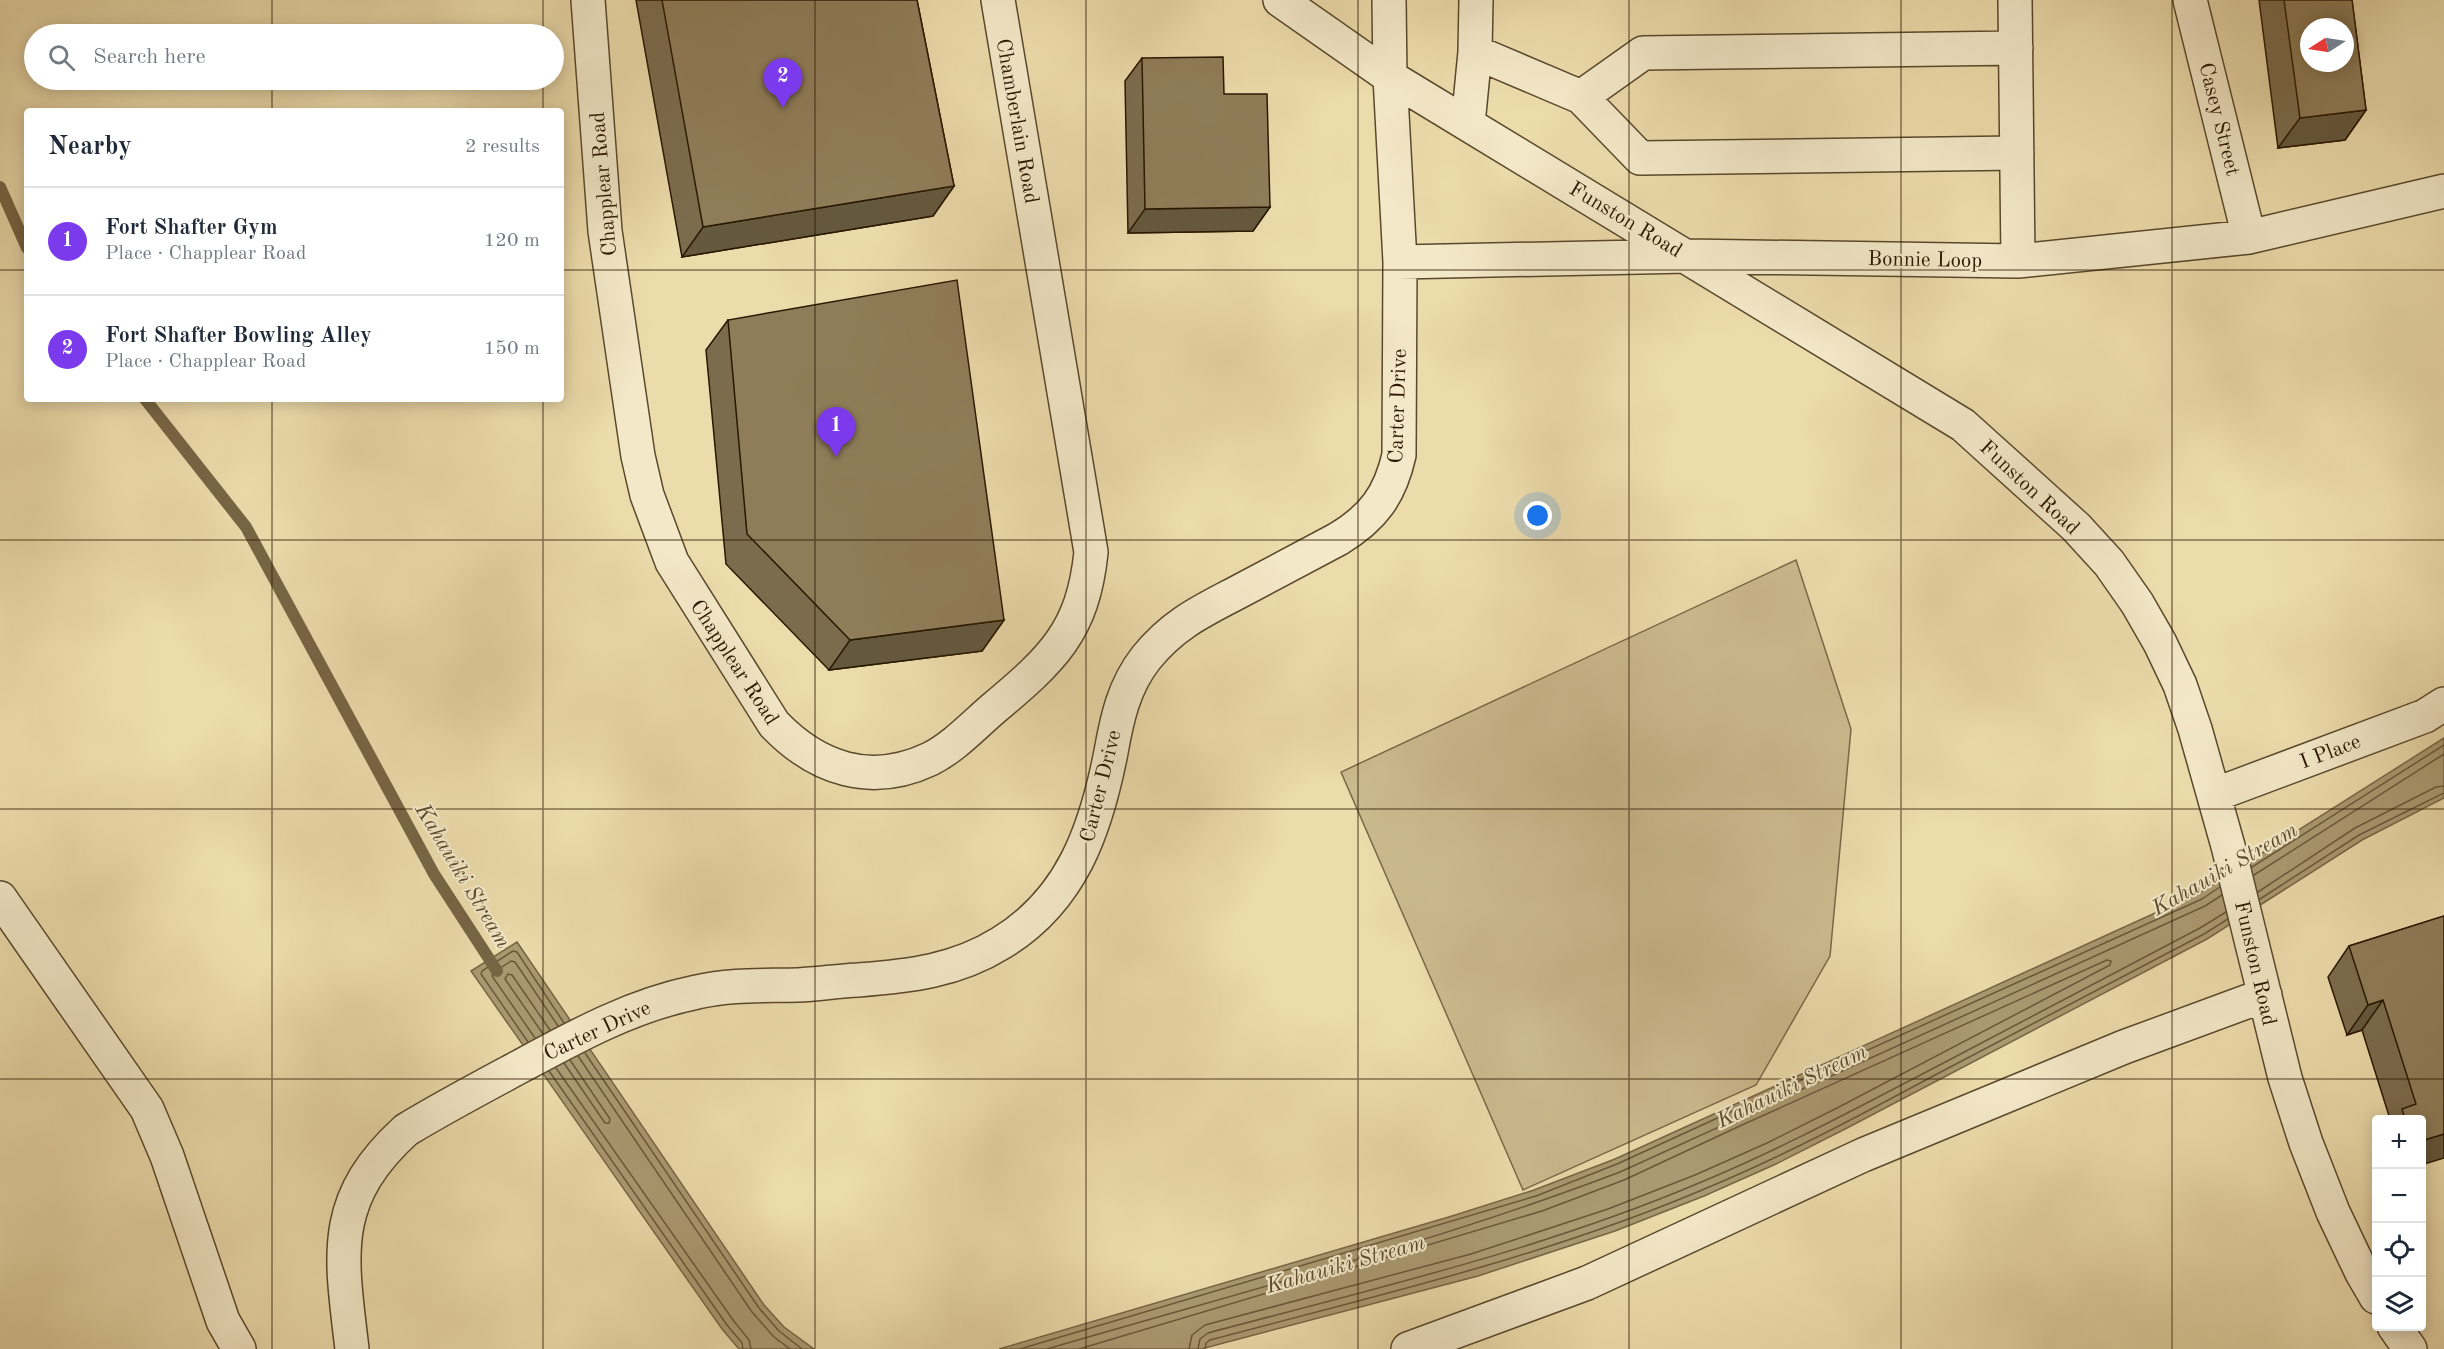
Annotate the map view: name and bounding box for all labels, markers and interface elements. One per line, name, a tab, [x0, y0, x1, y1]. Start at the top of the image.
north arrow	[2300, 18, 2354, 72]
search box	[24, 24, 564, 90]
street label: Chamberlain Road	[992, 37, 1041, 205]
icon: search	[45, 41, 78, 74]
text: Search here	[93, 46, 206, 68]
pin: 2	[764, 58, 802, 108]
street label: Casey Street	[2194, 61, 2243, 178]
street label: Chapplear Road	[588, 111, 621, 257]
text: Nearby	[48, 134, 132, 160]
text: 2 results	[465, 137, 540, 157]
street label: Funston Road	[1565, 178, 1685, 262]
text: Fort Shafter Gym	[105, 217, 277, 239]
text: 1	[62, 231, 73, 251]
text: 120 m	[484, 231, 540, 251]
text: Place · Chapplear Road	[105, 244, 306, 264]
street label: Bonnie Loop	[1868, 249, 1982, 272]
text: Fort Shafter Bowling Alley	[105, 325, 372, 347]
text: 2	[62, 339, 73, 359]
text: 150 m	[484, 339, 540, 359]
street label: Carter Drive	[1386, 348, 1411, 464]
text: Place · Chapplear Road	[105, 352, 306, 372]
pin: 1	[816, 408, 856, 457]
street label: Funston Road	[1975, 437, 2083, 539]
your location	[1523, 501, 1552, 530]
street label: Chapplear Road	[686, 596, 782, 729]
street label: Carter Drive	[1077, 728, 1126, 845]
street label: I Place	[2297, 731, 2364, 774]
water label: Kahauiki Stream	[410, 799, 514, 952]
water label: Kahauiki Stream	[2147, 819, 2302, 921]
street label: Funston Road	[2230, 899, 2279, 1028]
street label: Carter Drive	[541, 998, 654, 1065]
water label: Kahauiki Stream	[1712, 1041, 1871, 1133]
map controls	[2372, 1115, 2426, 1331]
button: +	[2372, 1115, 2426, 1169]
button: −	[2372, 1169, 2426, 1223]
button: locate	[2372, 1223, 2426, 1277]
water label: Kahauiki Stream	[1263, 1232, 1428, 1298]
button: layers	[2372, 1277, 2426, 1331]

